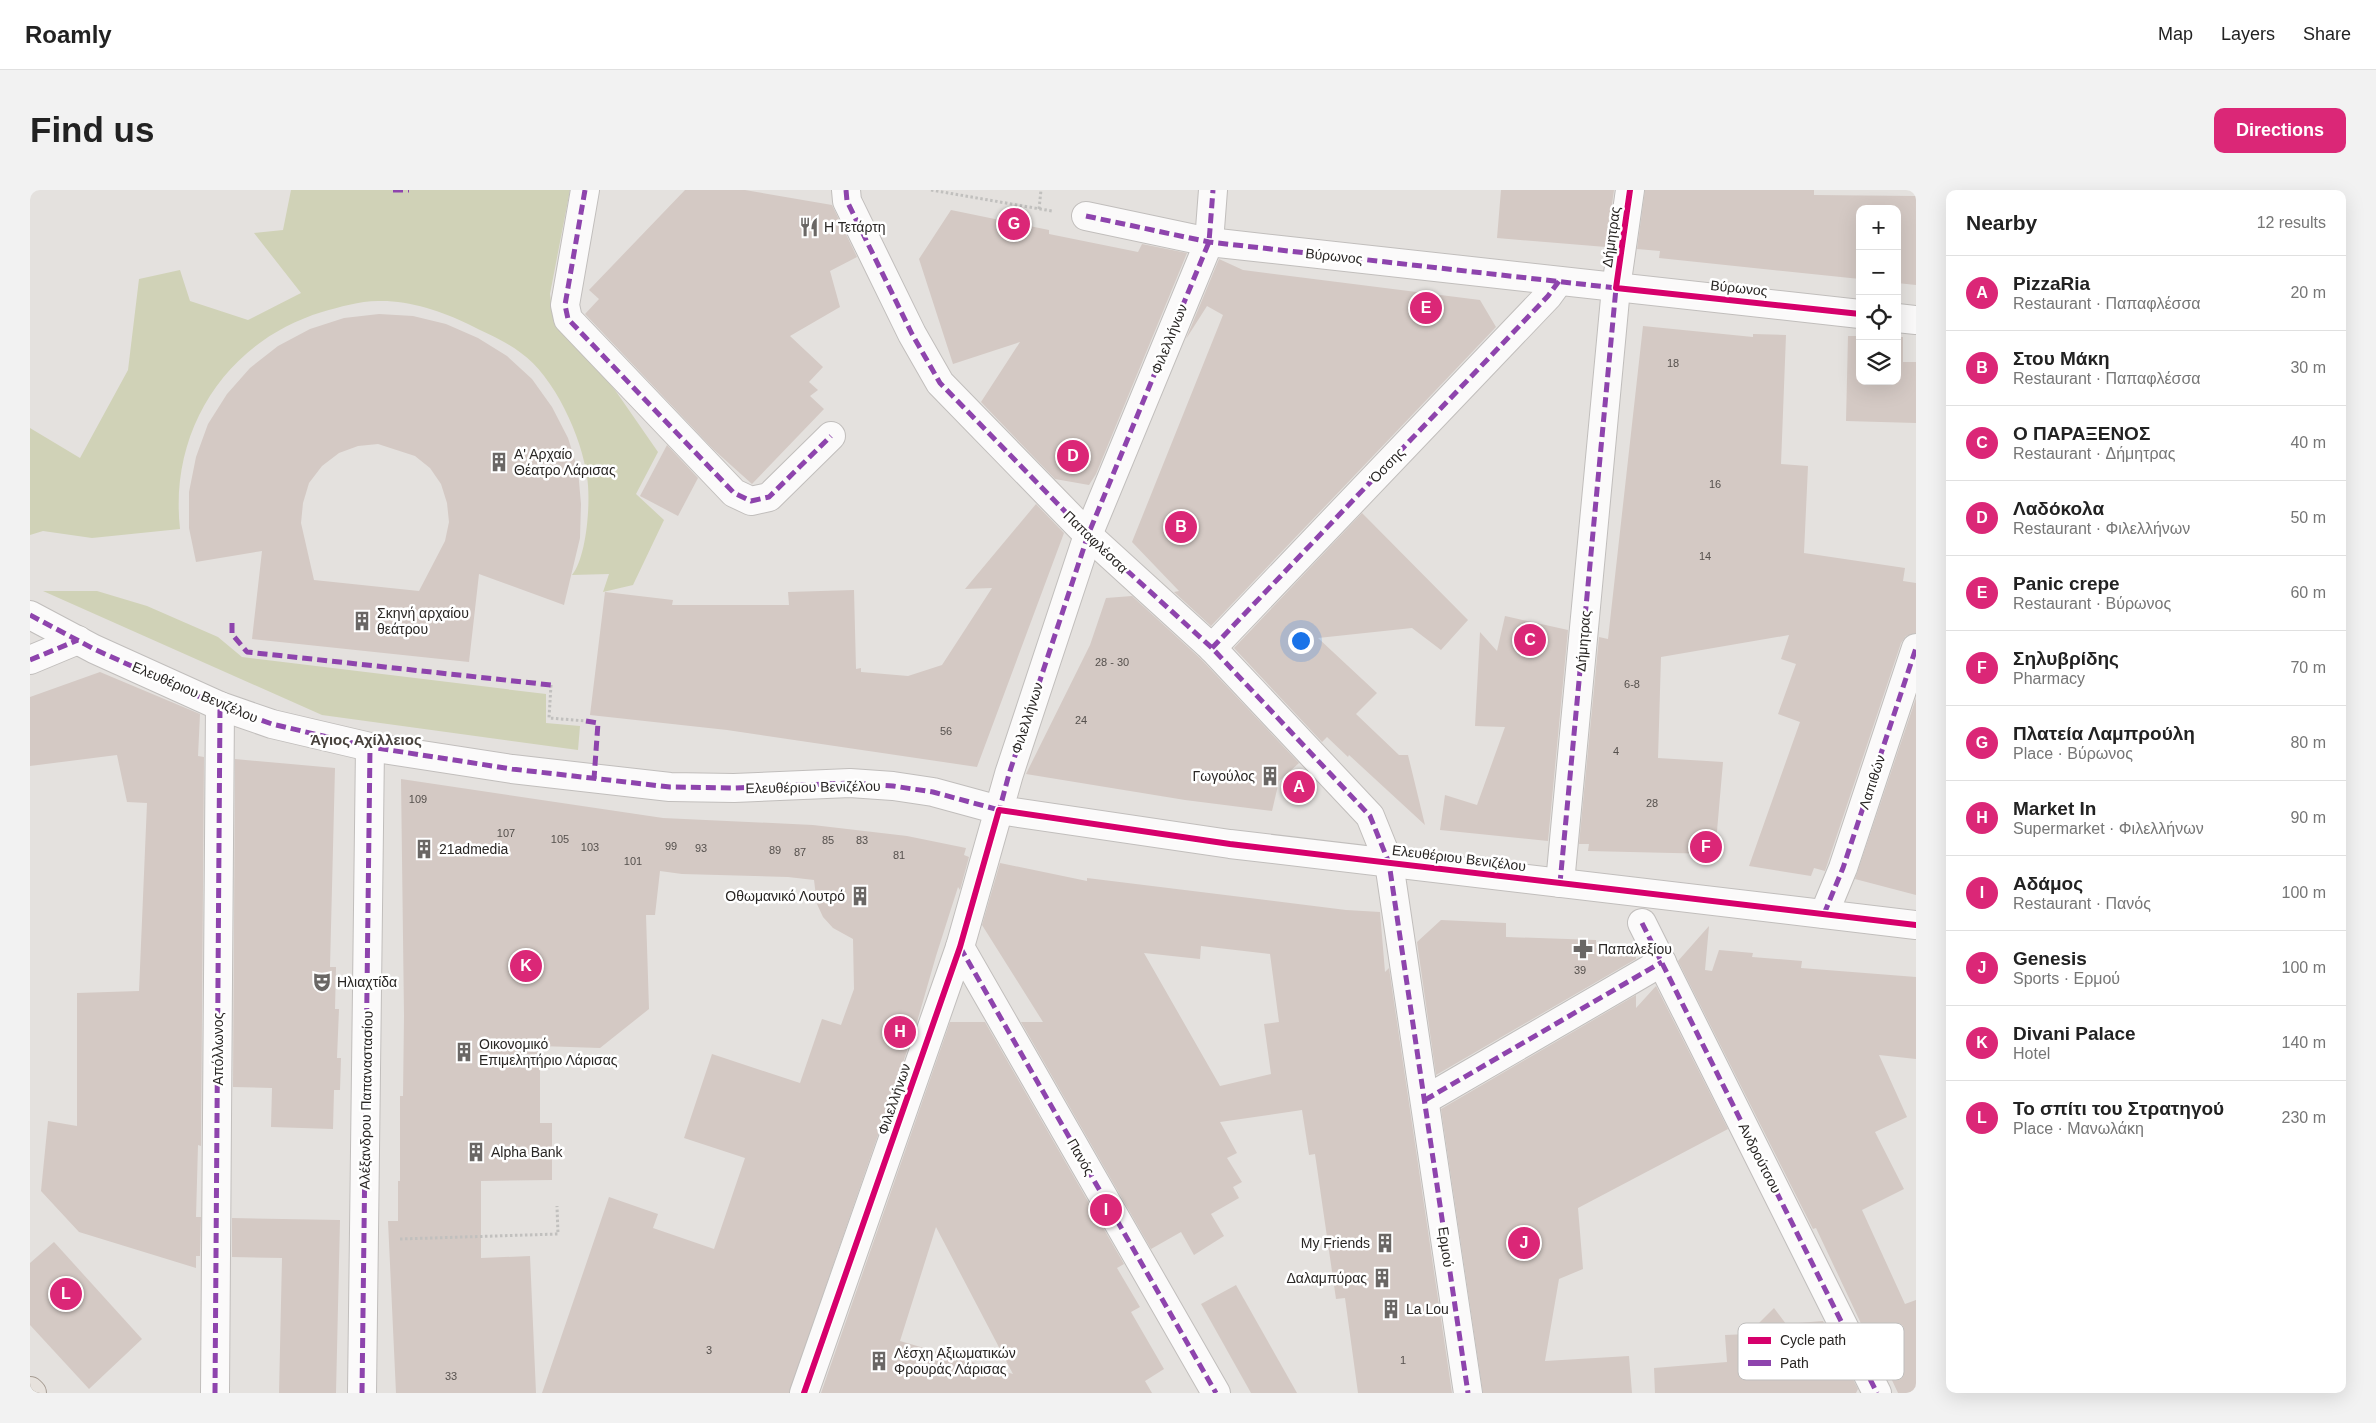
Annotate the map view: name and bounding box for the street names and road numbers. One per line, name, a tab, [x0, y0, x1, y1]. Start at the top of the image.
street label: Δήμητρας	[1599, 205, 1623, 268]
street label: Βύρωνος	[1305, 245, 1364, 267]
street label: Βύρωνος	[1710, 277, 1769, 299]
street label: Φιλελλήνων	[1148, 302, 1190, 376]
street label: Όσσης	[1366, 444, 1408, 487]
street label: Παπαφλέσσα	[1061, 507, 1131, 577]
street label: Δήμητρας	[1572, 610, 1594, 672]
street label: Ελευθέριου Βενιζέλου	[130, 658, 260, 726]
street label: Φιλελλήνων	[1008, 680, 1046, 756]
street label: Λαπιθών	[1856, 753, 1888, 811]
street label: Ελευθέριου Βενιζέλου	[745, 778, 881, 796]
street label: Ελευθέριου Βενιζέλου	[1391, 842, 1527, 874]
street label: Αλέξανδρου Παπαναστασίου	[356, 1010, 376, 1190]
street label: Απόλλωνος	[210, 1012, 226, 1085]
street label: Φιλελλήνων	[874, 1061, 914, 1137]
street label: Ανδρούτσου	[1735, 1120, 1785, 1196]
street label: Πανός	[1064, 1136, 1098, 1178]
street label: Ερμού	[1435, 1226, 1457, 1268]

